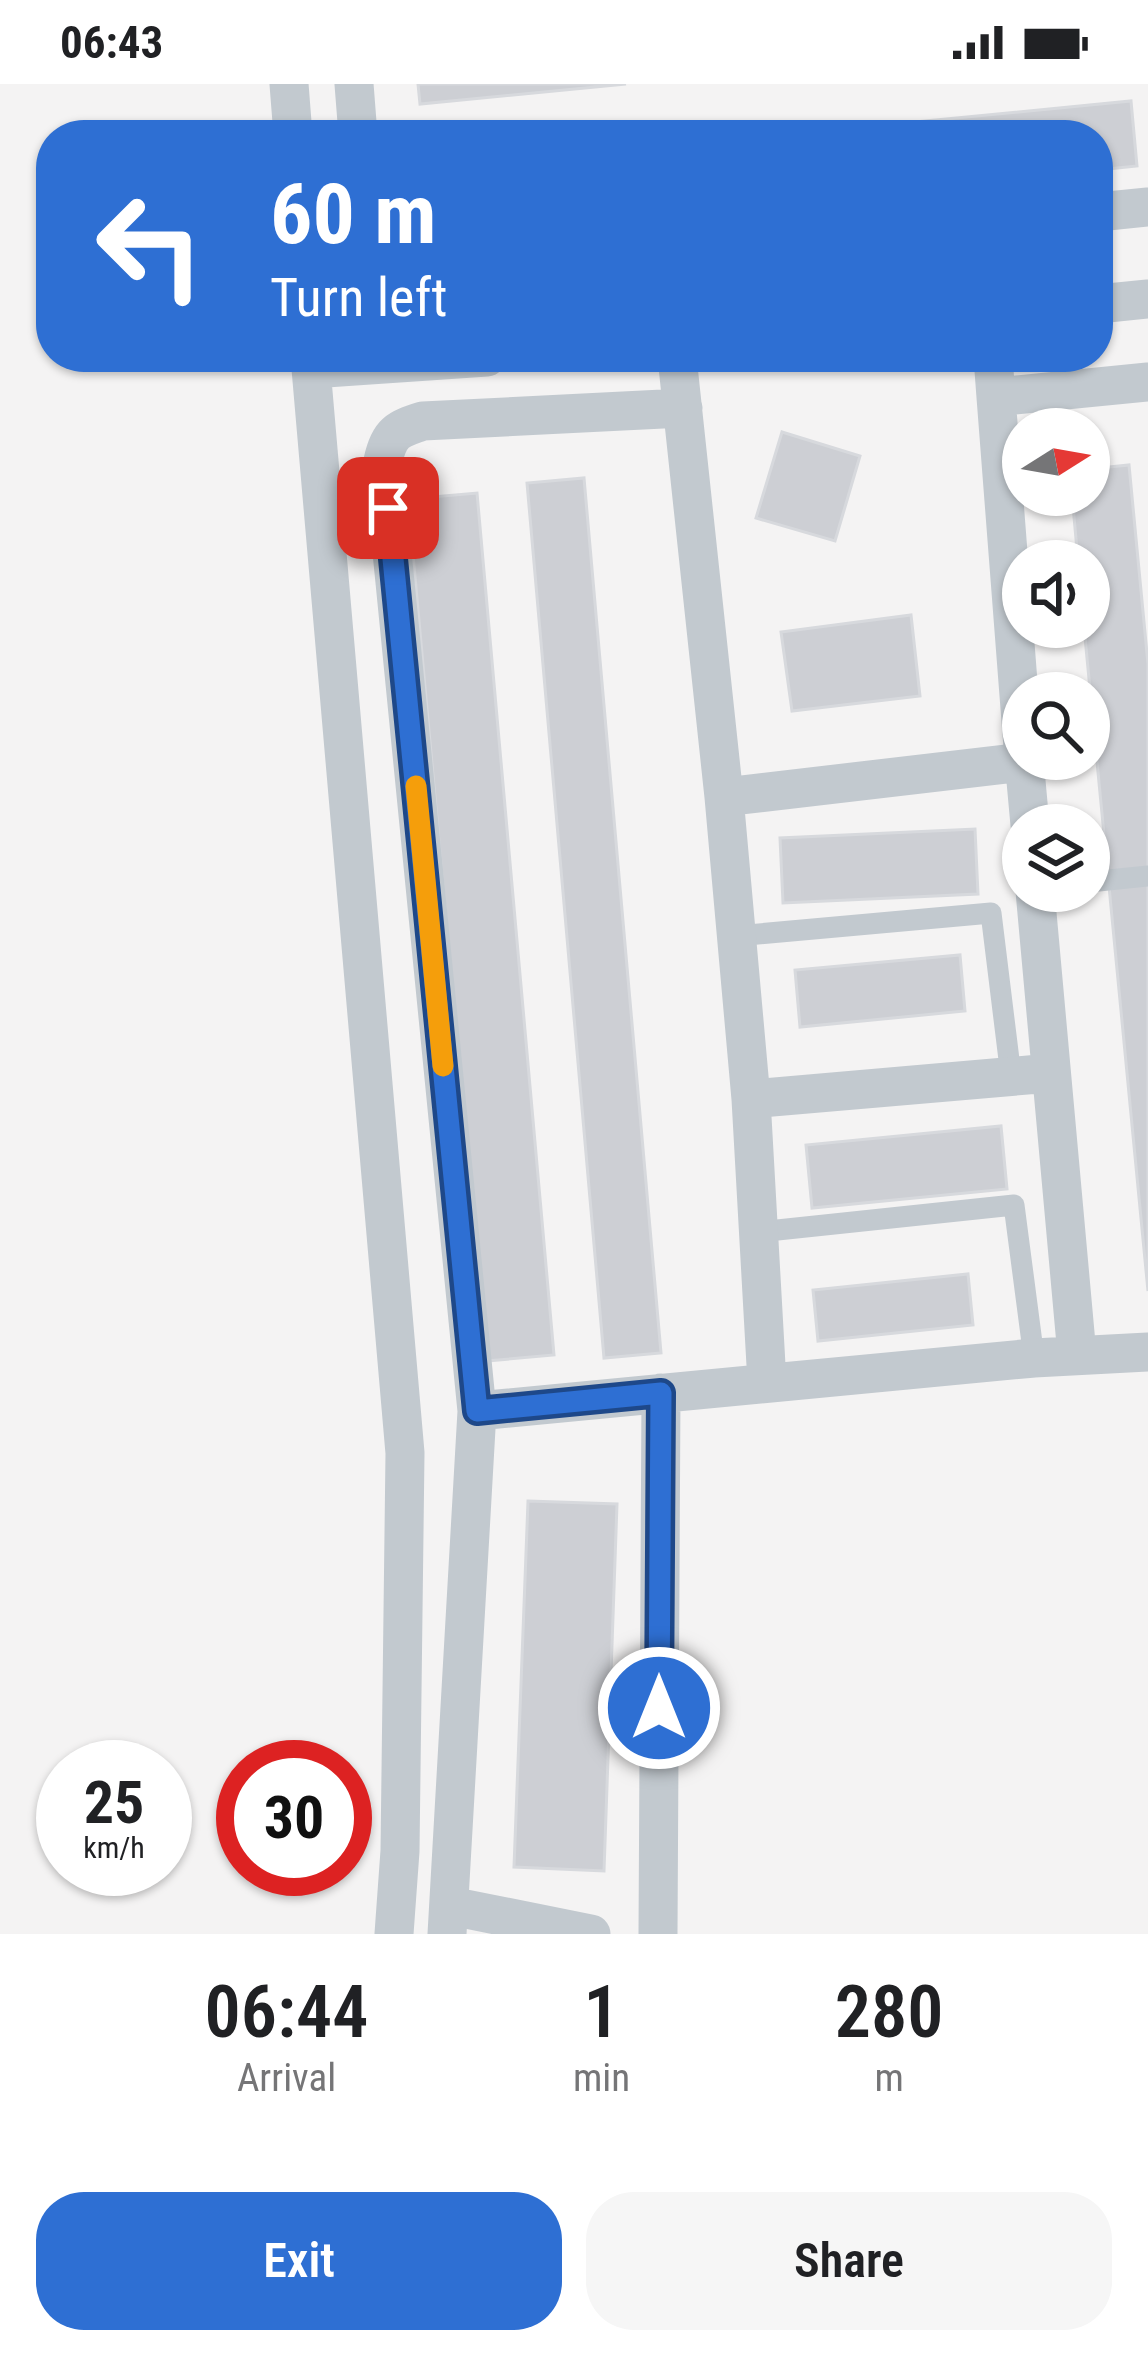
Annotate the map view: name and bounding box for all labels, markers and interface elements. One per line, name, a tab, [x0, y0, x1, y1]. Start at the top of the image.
text: 06:43	[60, 16, 163, 69]
text: 60 m	[270, 165, 437, 264]
icon: left	[72, 168, 228, 324]
text: Turn left	[270, 266, 447, 329]
north arrow	[1002, 408, 1110, 516]
map controls	[1002, 408, 1110, 912]
pin	[337, 457, 439, 559]
icon: arrive	[355, 475, 421, 541]
button: sound	[1002, 540, 1110, 648]
button: search	[1002, 672, 1110, 780]
button: layers	[1002, 804, 1110, 912]
position arrow	[596, 1645, 722, 1771]
speed limit sign: 30	[216, 1740, 372, 1896]
text: 25	[84, 1767, 144, 1838]
text: km/h	[83, 1830, 145, 1865]
text: 06:44	[205, 1970, 368, 2055]
text: 1	[584, 1970, 620, 2055]
text: 280	[835, 1970, 943, 2055]
text: Arrival	[237, 2055, 336, 2101]
text: min	[573, 2055, 630, 2101]
text: m	[874, 2055, 904, 2101]
button: Exit	[36, 2192, 562, 2330]
button: Share	[586, 2192, 1112, 2330]

